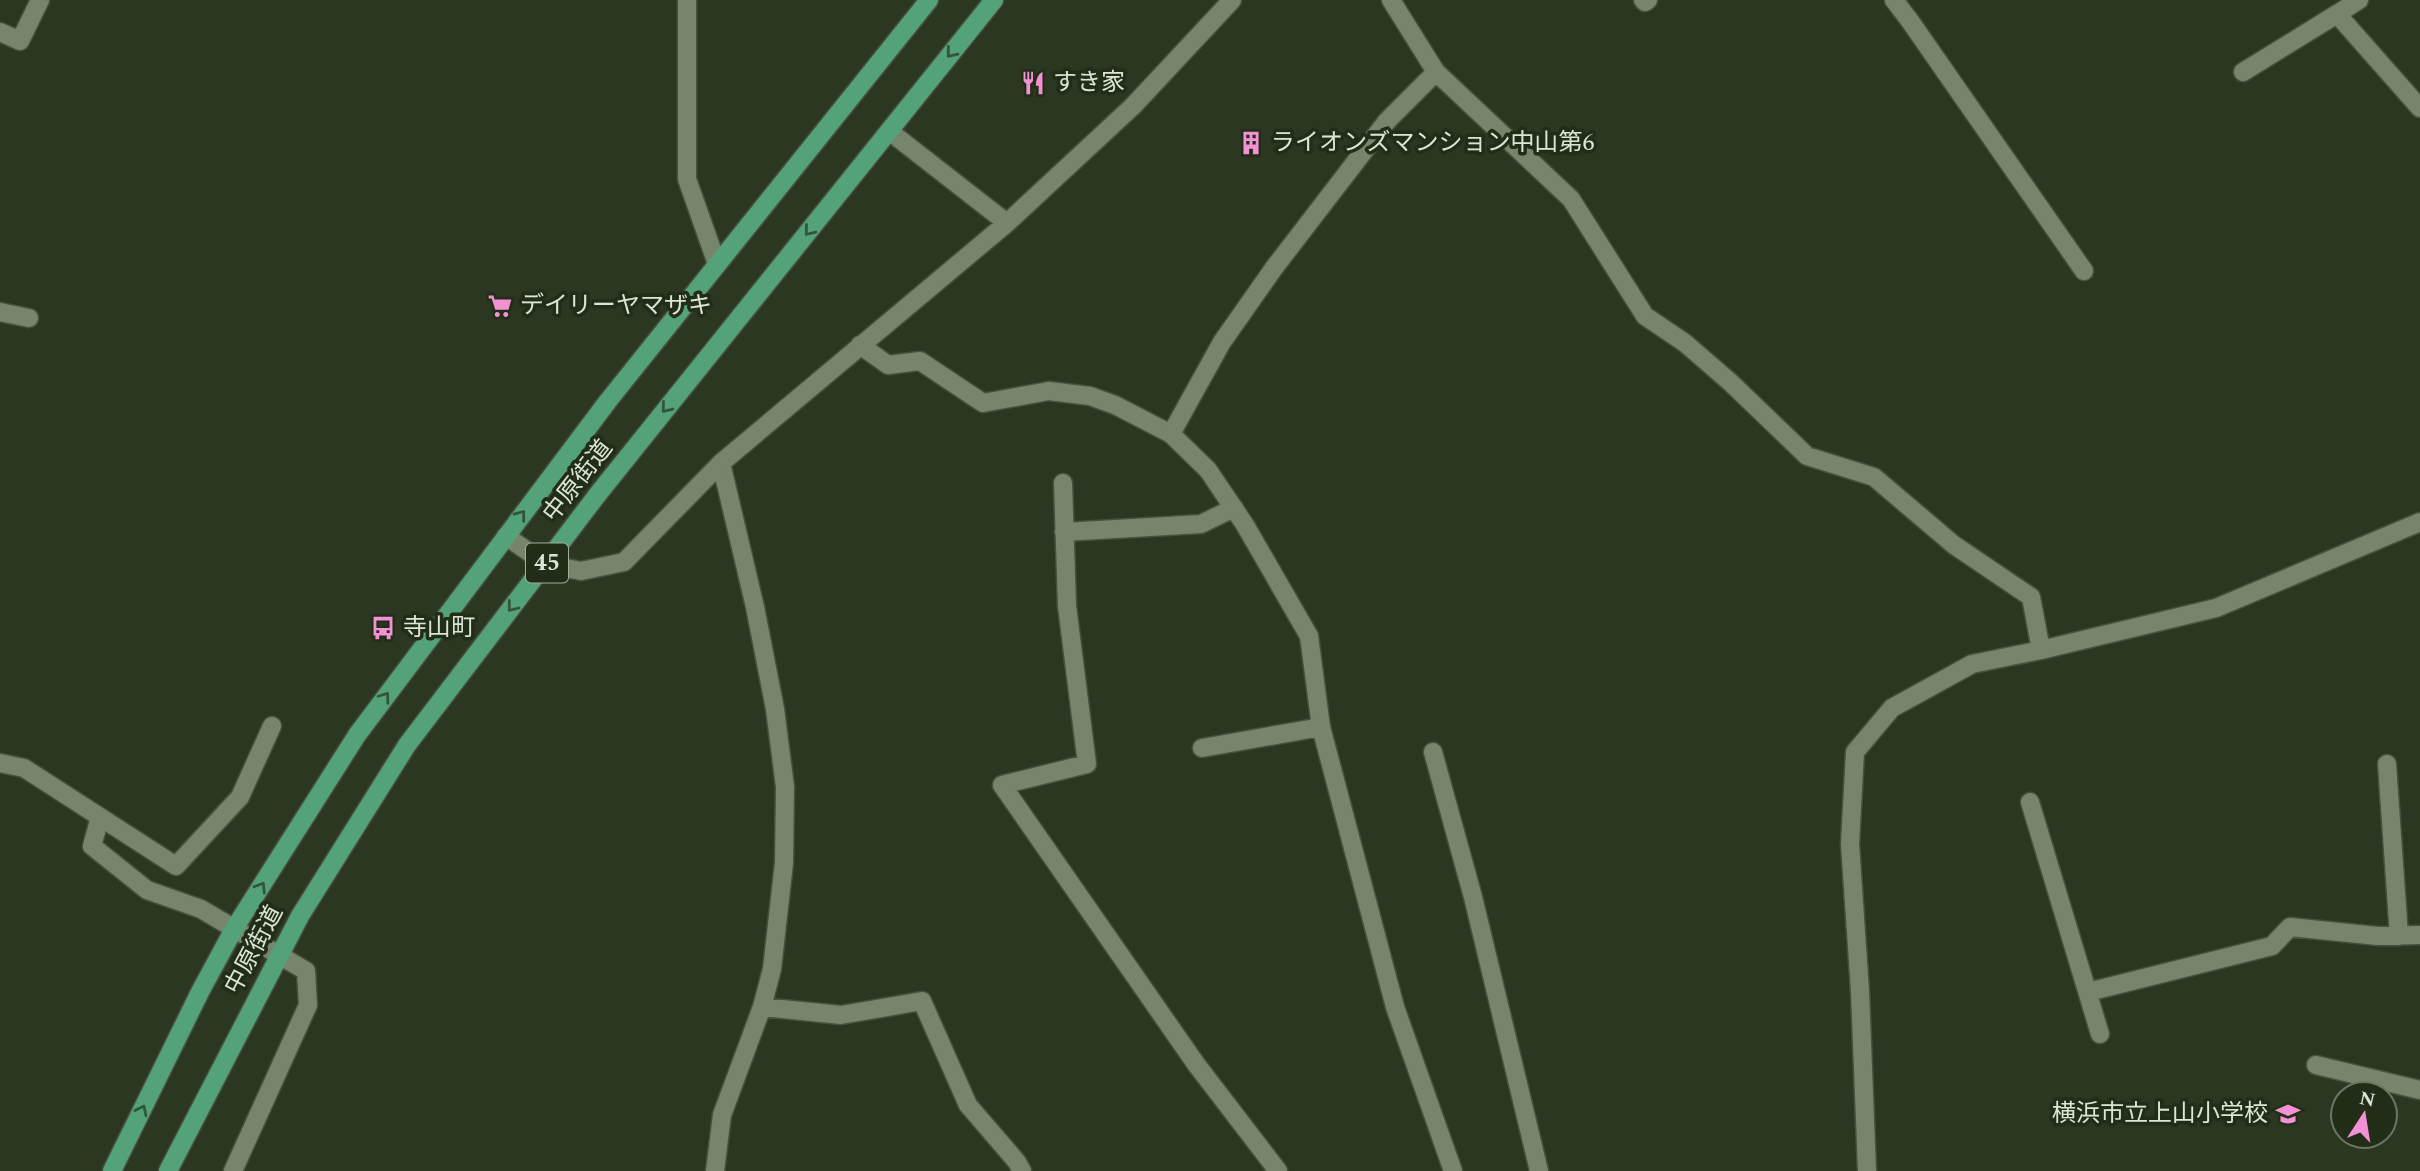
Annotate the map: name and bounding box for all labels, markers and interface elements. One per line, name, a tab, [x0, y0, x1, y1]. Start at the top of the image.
one-way arrow	[947, 45, 959, 58]
place label: すき家	[1053, 65, 1125, 101]
restaurant icon: すき家	[1019, 69, 1047, 97]
place label: ライオンズマンション中山第6	[1271, 125, 1595, 161]
building icon: ライオンズマンション中山第6	[1237, 129, 1265, 157]
one-way arrow	[804, 223, 817, 235]
place label: デイリーヤマザキ	[520, 288, 712, 324]
supermarket icon: デイリーヤマザキ	[486, 292, 514, 320]
one-way arrow	[662, 401, 675, 413]
street label: 中原街道	[534, 432, 622, 530]
one-way arrow	[513, 510, 526, 523]
road number: 45	[526, 544, 568, 582]
one-way arrow	[507, 600, 520, 612]
place label: 寺山町	[403, 610, 475, 646]
bus stop icon: 寺山町	[369, 614, 397, 642]
one-way arrow	[377, 692, 390, 705]
one-way arrow	[252, 882, 265, 895]
street label: 中原街道	[216, 899, 292, 1001]
north arrow	[2329, 1080, 2399, 1150]
text: N	[2357, 1084, 2378, 1116]
place label: 横浜市立上山小学校	[2052, 1096, 2268, 1132]
school or university icon: 横浜市立上山小学校	[2274, 1100, 2302, 1128]
one-way arrow	[134, 1105, 148, 1117]

